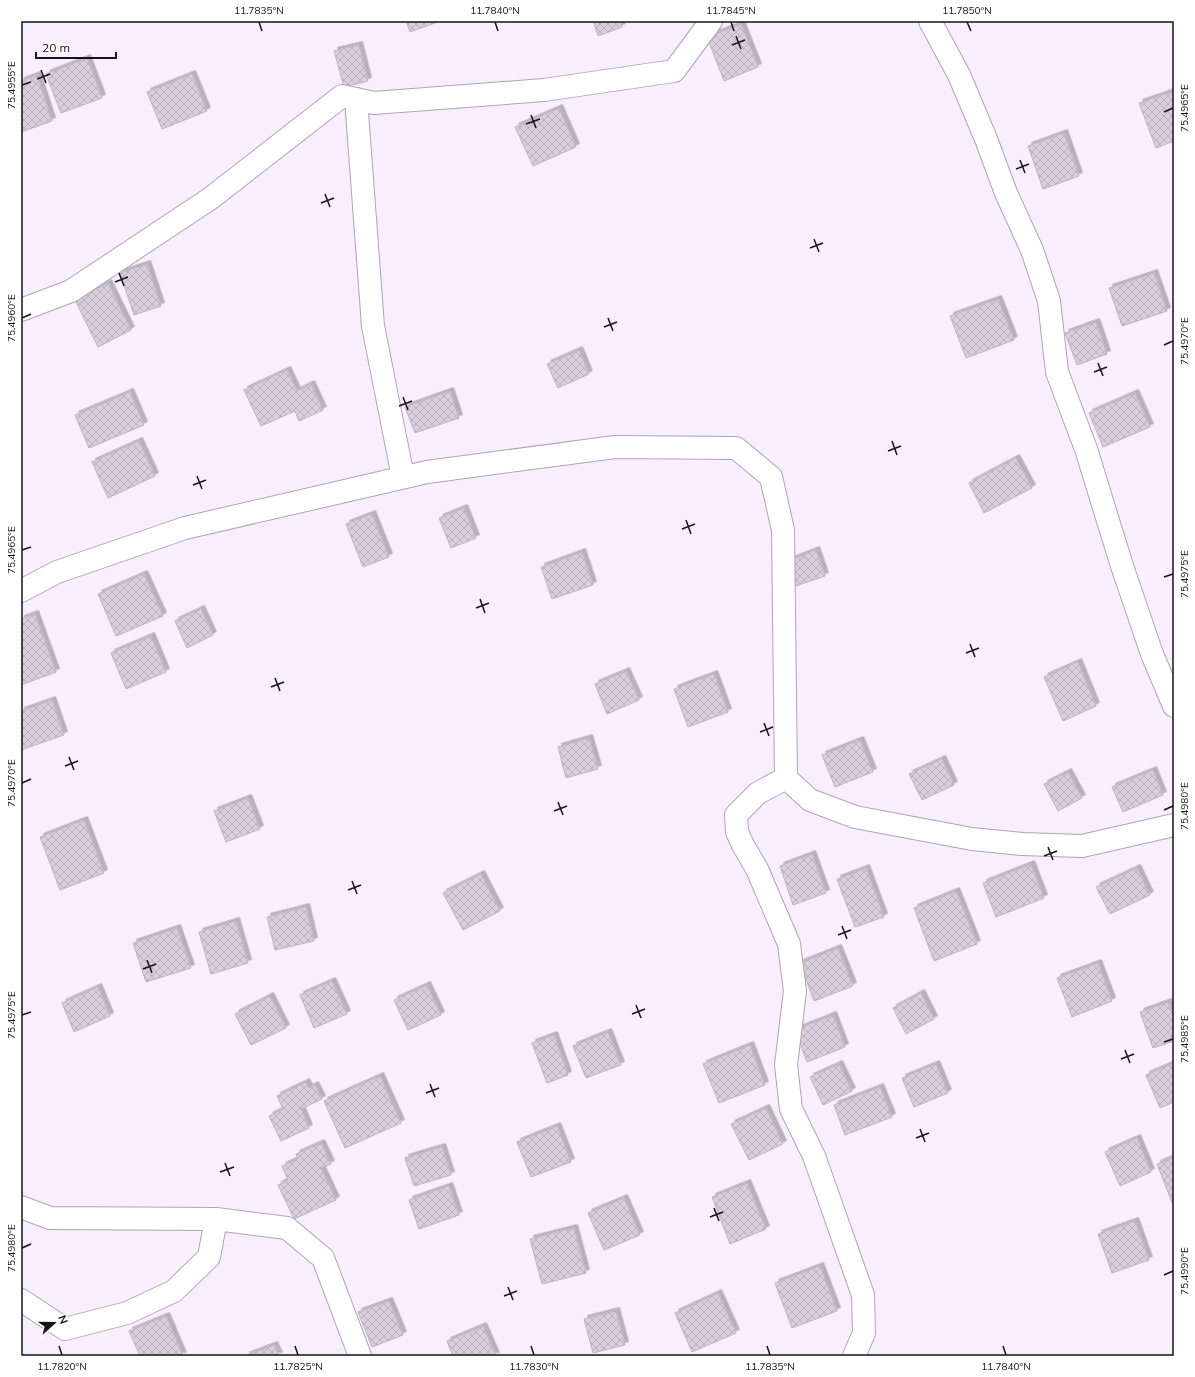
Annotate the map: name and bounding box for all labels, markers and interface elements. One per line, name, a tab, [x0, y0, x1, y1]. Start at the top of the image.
text: 11.7835°N	[234, 4, 284, 17]
text: 11.7840°N	[470, 4, 520, 17]
text: 11.7845°N	[706, 4, 756, 17]
text: 11.7850°N	[942, 4, 992, 17]
scale bar	[36, 34, 116, 60]
text: 20 m	[42, 40, 70, 55]
text: 75.4955°E	[5, 61, 18, 109]
text: 75.4965°E	[1178, 84, 1191, 132]
text: 75.4960°E	[5, 294, 18, 342]
text: 75.4970°E	[1178, 317, 1191, 365]
text: 75.4965°E	[5, 526, 18, 574]
text: 75.4975°E	[1178, 550, 1191, 598]
text: 75.4970°E	[5, 759, 18, 807]
text: 75.4980°E	[1178, 782, 1191, 830]
text: 75.4975°E	[5, 991, 18, 1039]
text: 75.4985°E	[1178, 1015, 1191, 1063]
text: 75.4980°E	[5, 1224, 18, 1272]
text: 75.4990°E	[1178, 1247, 1191, 1295]
north arrow	[34, 1303, 74, 1343]
text: N	[55, 1313, 71, 1326]
text: 11.7820°N	[37, 1360, 87, 1373]
text: 11.7825°N	[273, 1360, 323, 1373]
text: 11.7830°N	[509, 1360, 559, 1373]
text: 11.7835°N	[745, 1360, 795, 1373]
text: 11.7840°N	[981, 1360, 1031, 1373]

